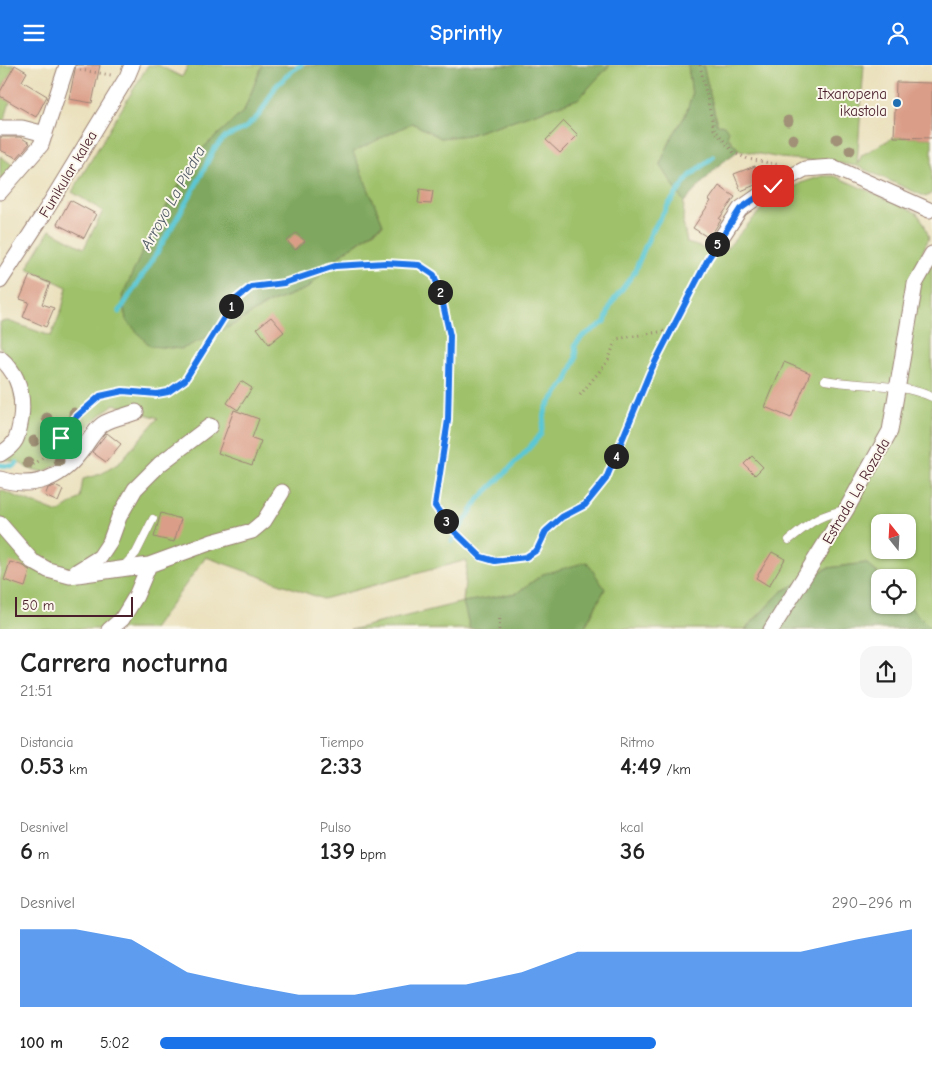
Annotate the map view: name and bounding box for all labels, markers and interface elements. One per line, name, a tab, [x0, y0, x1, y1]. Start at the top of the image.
icon: menu	[20, 19, 48, 47]
icon: person	[884, 19, 912, 47]
text: Sprintly	[430, 20, 502, 46]
place label: Itxaropena ikastola	[817, 85, 887, 120]
marker: Itxaropena ikastola	[891, 97, 903, 109]
street label: Funikular kalea	[35, 127, 101, 221]
water label: Arroyo La Piedra	[137, 143, 209, 254]
pin	[752, 165, 794, 207]
icon: check	[759, 172, 787, 200]
pin: 5	[704, 231, 730, 257]
text: 5	[714, 236, 721, 253]
pin: 2	[428, 279, 452, 305]
text: 2	[437, 284, 444, 301]
pin: 1	[218, 293, 244, 319]
text: 1	[229, 298, 234, 315]
pin	[40, 417, 82, 459]
icon: arrive	[47, 424, 75, 452]
street label: Estrada La Rozada	[818, 435, 894, 547]
pin: 4	[604, 443, 628, 469]
text: 4	[613, 448, 620, 465]
pin: 3	[434, 509, 458, 533]
text: 3	[443, 513, 450, 530]
north arrow	[871, 514, 916, 559]
map controls	[871, 514, 916, 614]
button: locate	[871, 569, 916, 614]
scale bar	[15, 595, 132, 618]
text: 50 m	[22, 597, 54, 614]
button: share	[860, 646, 912, 698]
text: Carrera nocturna	[20, 647, 228, 679]
text: 21:51	[20, 682, 53, 700]
text: Distancia	[20, 734, 74, 751]
text: Tiempo	[320, 734, 364, 751]
text: Ritmo	[620, 734, 655, 751]
text: 0.53	[20, 751, 64, 780]
text: 2:33	[320, 751, 362, 780]
text: 4:49	[620, 751, 662, 780]
text: km	[64, 761, 87, 778]
text: /km	[662, 761, 691, 778]
text: Desnivel	[20, 819, 68, 836]
text: Pulso	[320, 819, 351, 836]
text: kcal	[620, 819, 644, 836]
text: 6	[20, 836, 33, 865]
text: 139	[320, 836, 355, 865]
text: 36	[620, 836, 645, 865]
text: m	[33, 846, 49, 863]
text: bpm	[355, 846, 386, 863]
text: Desnivel	[20, 894, 75, 912]
text: 290–296 m	[832, 894, 912, 912]
text: 100 m	[20, 1034, 63, 1052]
text: 5:02	[100, 1034, 130, 1052]

